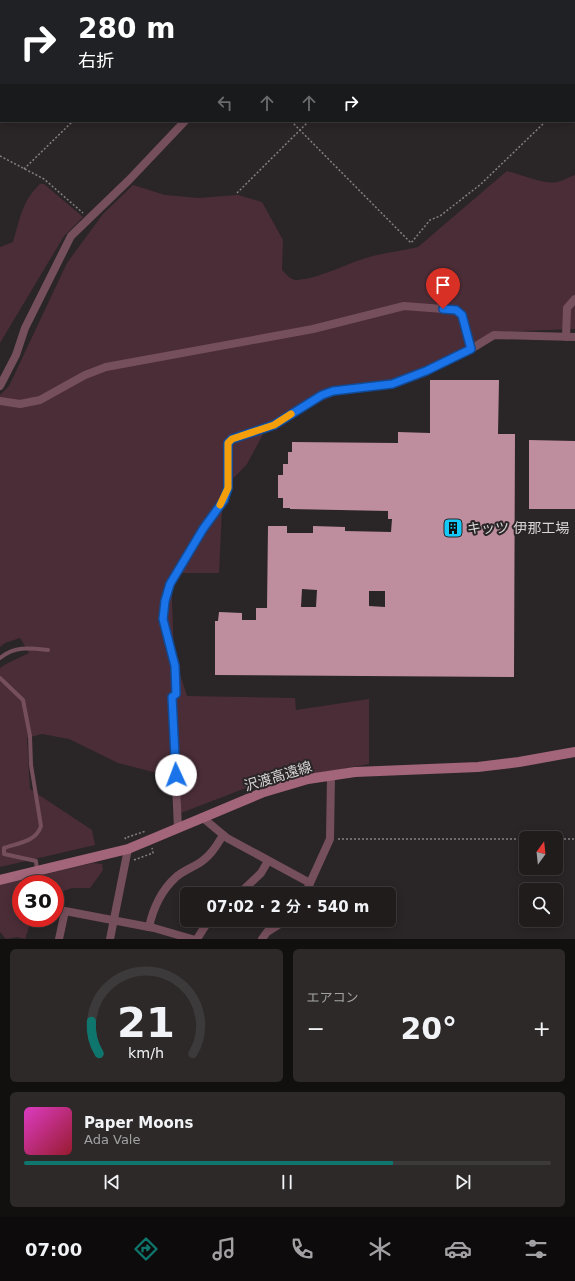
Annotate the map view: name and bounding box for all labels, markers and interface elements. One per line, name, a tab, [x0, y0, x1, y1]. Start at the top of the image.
text: 280 m	[78, 12, 175, 45]
icon: right	[12, 16, 64, 68]
text: 右折	[78, 50, 114, 71]
icon: left	[214, 92, 236, 114]
icon: ahead	[256, 92, 278, 114]
icon: ahead	[298, 92, 320, 114]
icon: right	[340, 92, 362, 114]
pin	[426, 268, 460, 309]
icon: arrive	[432, 274, 454, 296]
building icon: キッツ 伊那工場	[442, 517, 464, 539]
place label: キッツ 伊那工場	[467, 520, 569, 536]
position arrow	[155, 754, 197, 796]
street label: 沢渡高遠線	[242, 758, 314, 794]
north arrow	[519, 831, 563, 875]
map controls	[519, 831, 563, 927]
speed limit sign: 30	[12, 875, 64, 927]
button: search	[519, 883, 563, 927]
text: 07:02 · 2 分 · 540 m	[207, 898, 369, 916]
text: エアコン	[307, 990, 359, 1005]
text: 21	[117, 997, 175, 1046]
text: 20°	[400, 1011, 457, 1046]
text: −	[307, 1016, 325, 1041]
text: +	[533, 1016, 551, 1041]
text: km/h	[128, 1044, 164, 1060]
text: Paper Moons	[84, 1114, 193, 1132]
text: Ada Vale	[84, 1132, 140, 1147]
icon: previous	[101, 1171, 123, 1193]
icon: pause	[276, 1171, 298, 1193]
icon: next	[452, 1171, 474, 1193]
icon: directions	[132, 1235, 160, 1263]
icon: music	[210, 1235, 238, 1263]
icon: phone	[288, 1235, 316, 1263]
icon: climate	[366, 1235, 394, 1263]
icon: car	[444, 1235, 472, 1263]
icon: filters	[522, 1235, 550, 1263]
text: 07:00	[25, 1239, 82, 1260]

